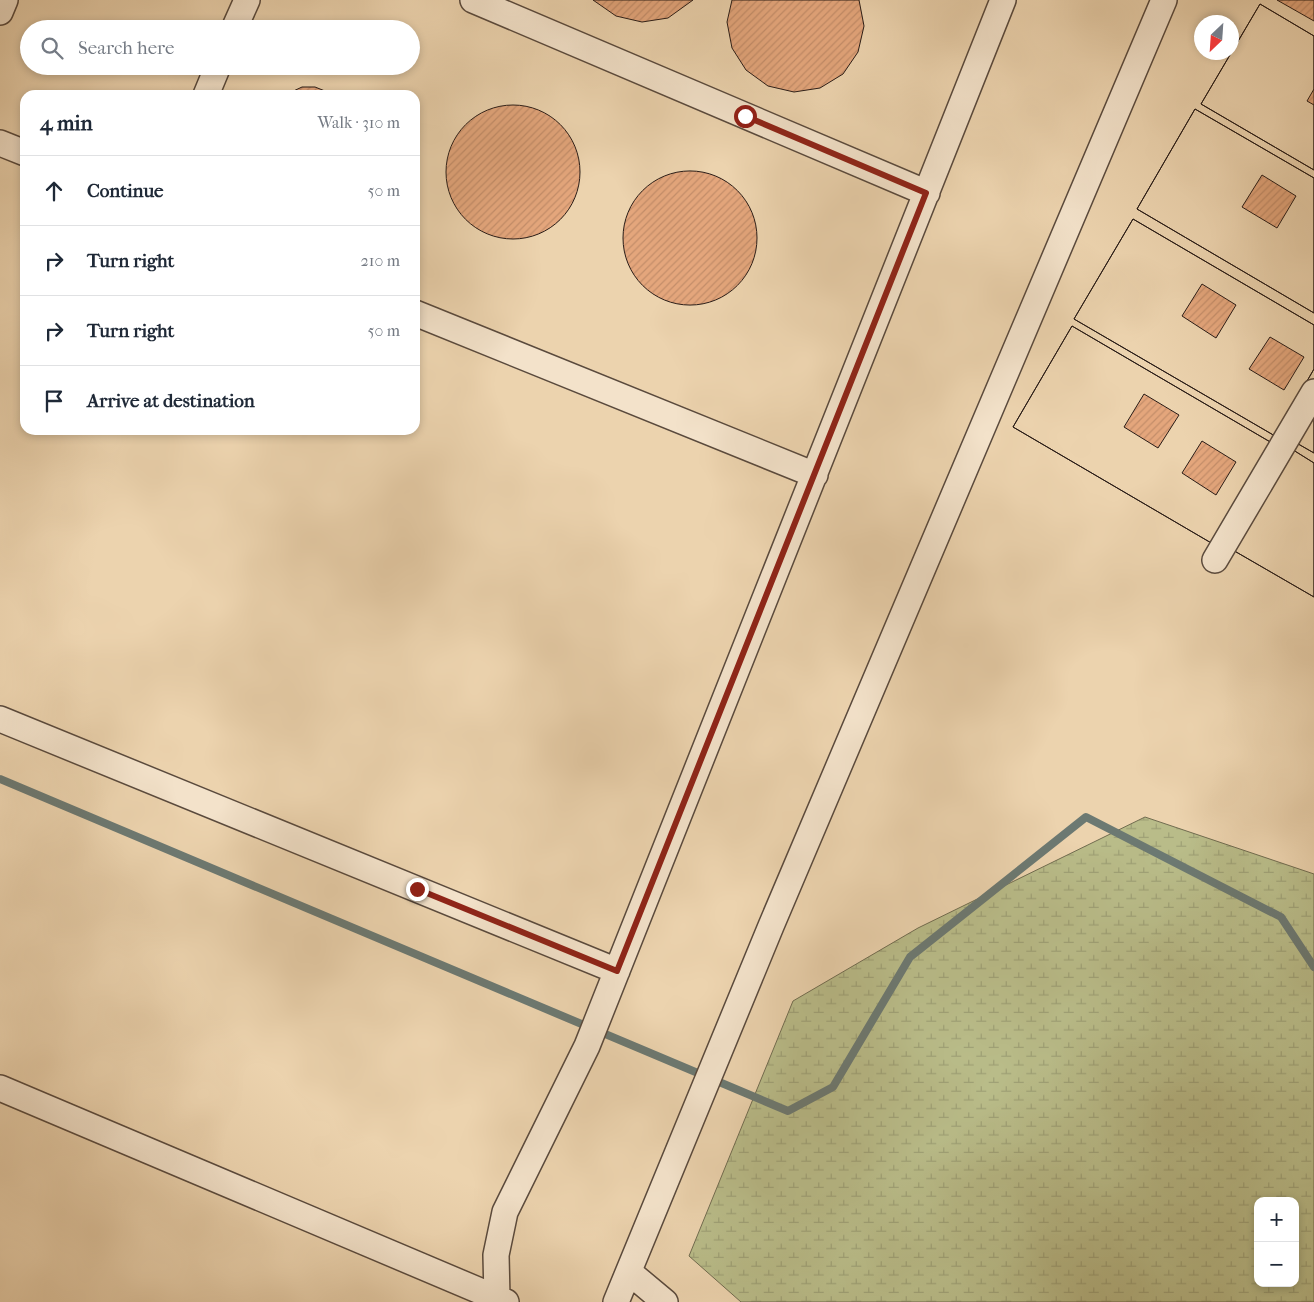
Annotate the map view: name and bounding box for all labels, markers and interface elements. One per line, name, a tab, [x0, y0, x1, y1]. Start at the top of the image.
north arrow	[1194, 15, 1239, 60]
search box	[20, 20, 420, 75]
icon: search	[38, 34, 66, 62]
text: Search here	[78, 37, 174, 59]
route start	[734, 105, 757, 128]
text: 4 min	[40, 111, 93, 135]
text: Walk · 310 m	[317, 113, 400, 132]
icon: ahead	[40, 177, 68, 205]
text: Continue	[87, 180, 163, 202]
text: 50 m	[368, 181, 400, 200]
icon: right	[40, 247, 68, 275]
text: Turn right	[87, 250, 174, 272]
text: 210 m	[361, 251, 400, 270]
icon: right	[40, 317, 68, 345]
text: Turn right	[87, 320, 174, 342]
text: 50 m	[368, 321, 400, 340]
icon: arrive	[40, 387, 68, 415]
text: Arrive at destination	[87, 390, 255, 412]
route end	[406, 878, 429, 901]
map controls	[1254, 1197, 1299, 1287]
button: +	[1254, 1197, 1299, 1242]
button: −	[1254, 1242, 1299, 1287]

